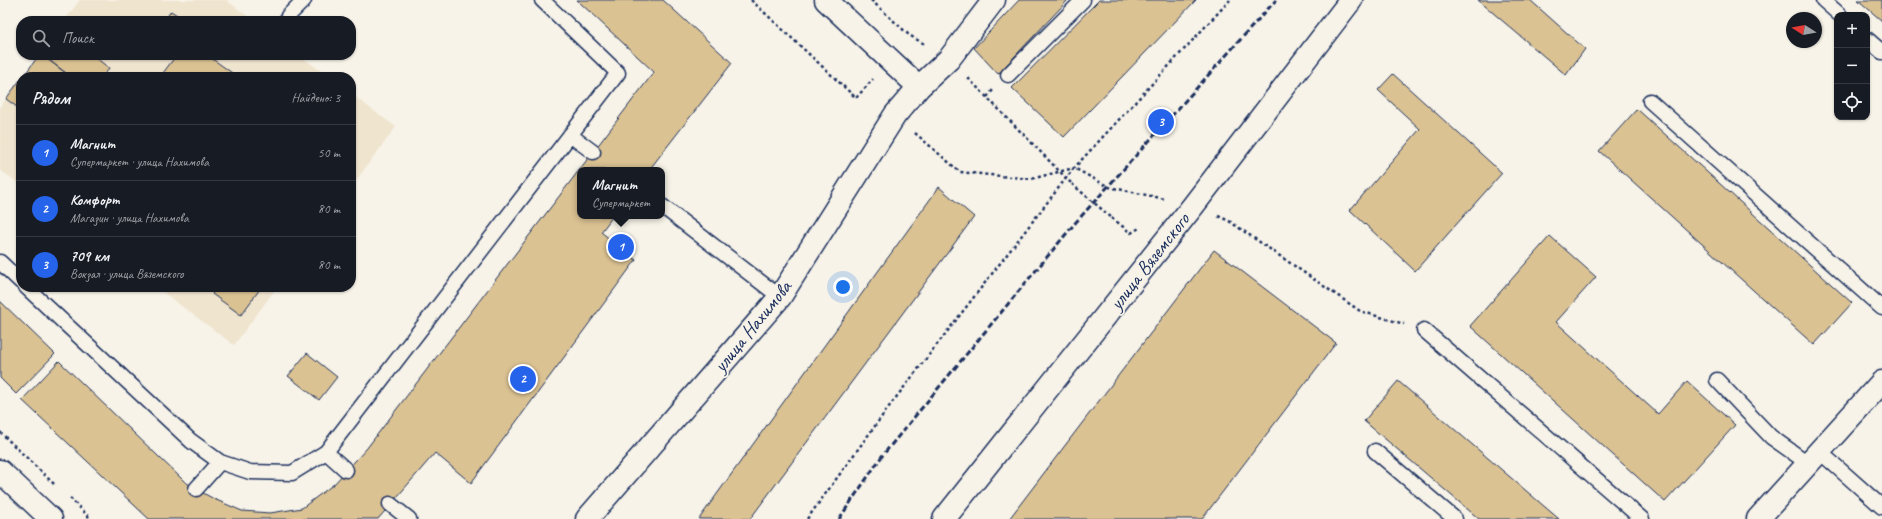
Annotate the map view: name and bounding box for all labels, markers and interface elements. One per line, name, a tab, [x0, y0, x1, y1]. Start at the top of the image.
north arrow	[1786, 12, 1822, 48]
map controls	[1834, 12, 1870, 120]
button: +	[1834, 12, 1870, 48]
search box	[16, 16, 356, 60]
icon: search	[30, 27, 52, 49]
text: Поиск	[62, 29, 94, 48]
button: −	[1834, 48, 1870, 84]
button: locate	[1834, 84, 1870, 120]
text: Рядом	[32, 88, 70, 109]
text: Найдено: 3	[292, 90, 340, 106]
pin: 3	[1148, 107, 1174, 137]
text: Магнит	[70, 135, 115, 154]
text: 1	[42, 145, 48, 161]
text: 50 m	[318, 145, 340, 161]
text: Супермаркет · улица Нахимова	[70, 154, 209, 170]
popup	[577, 167, 665, 219]
text: Магнит	[592, 176, 637, 195]
text: Комфорт	[70, 191, 119, 210]
text: Супермаркет	[592, 195, 650, 211]
text: 2	[42, 201, 48, 217]
text: 80 m	[318, 201, 340, 217]
street label: улица Вяземского	[1103, 207, 1196, 316]
text: Магазин · улица Нахимова	[70, 210, 189, 226]
pin: 1	[608, 232, 634, 262]
text: 709 км	[70, 247, 109, 266]
text: 3	[42, 257, 48, 273]
text: 80 m	[318, 257, 340, 273]
text: Вокзал · улица Вяземского	[70, 266, 184, 282]
street label: улица Нахимова	[707, 274, 798, 378]
your location	[833, 277, 853, 297]
pin: 2	[510, 364, 536, 394]

